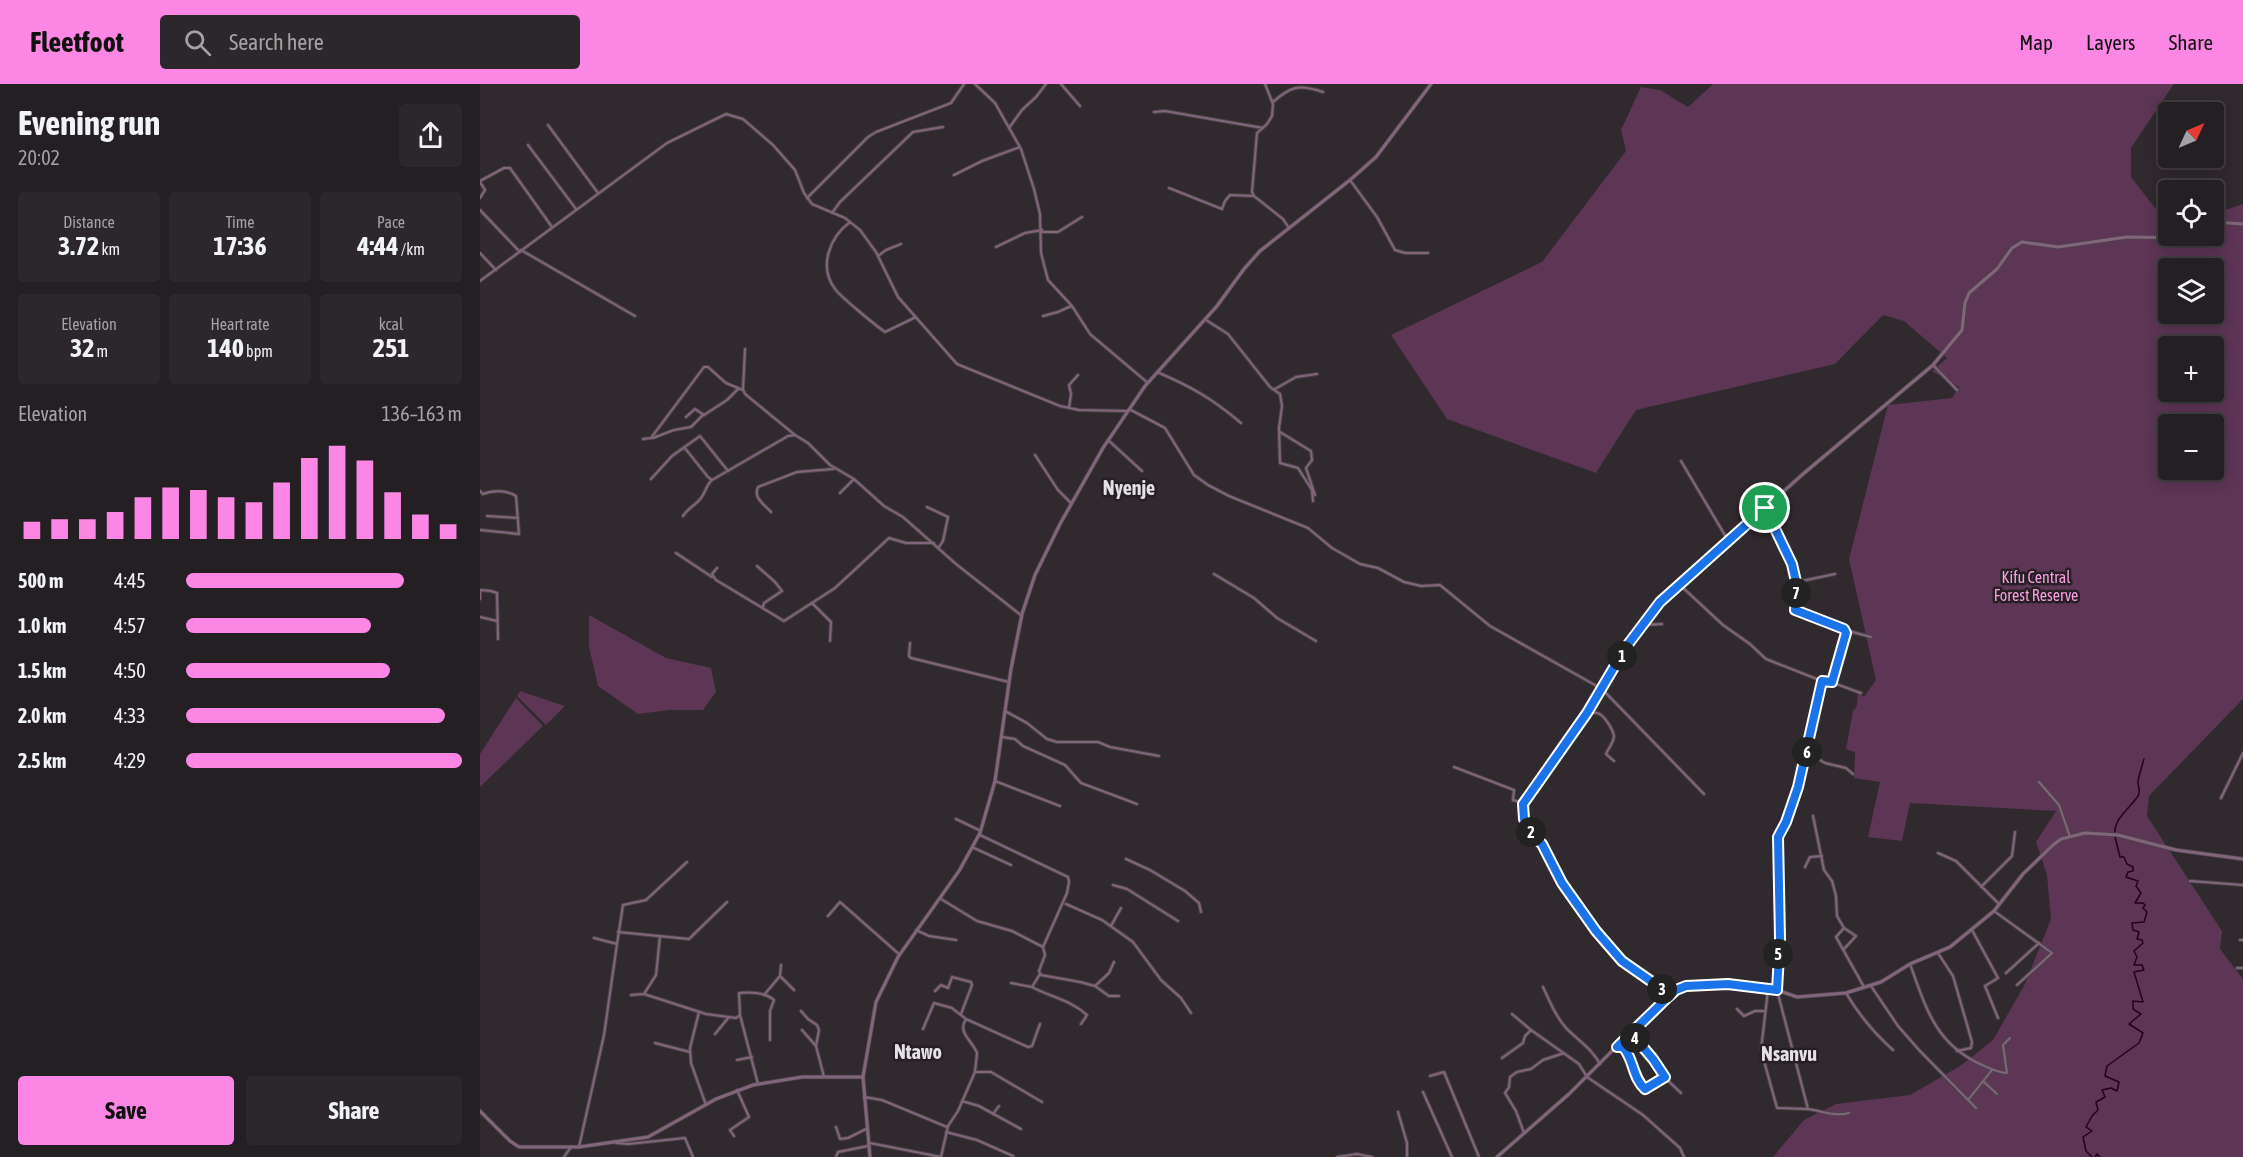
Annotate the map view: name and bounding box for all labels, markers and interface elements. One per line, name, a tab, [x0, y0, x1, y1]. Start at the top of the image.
search box	[160, 15, 580, 69]
text: Fleetfoot	[30, 26, 124, 58]
icon: search	[181, 26, 214, 59]
text: Search here	[229, 29, 324, 55]
text: Map	[2019, 30, 2053, 54]
text: Layers	[2086, 30, 2136, 54]
text: Share	[2169, 30, 2213, 54]
north arrow	[2158, 102, 2224, 168]
map controls	[2158, 102, 2224, 480]
text: Evening run	[18, 104, 160, 142]
button: share	[399, 104, 462, 167]
text: 20:02	[18, 146, 60, 169]
button: locate	[2158, 180, 2224, 246]
text: Distance	[63, 213, 115, 231]
text: Time	[225, 213, 255, 231]
text: Pace	[377, 213, 405, 231]
text: 3.72	[58, 231, 99, 261]
text: 17:36	[213, 231, 267, 261]
text: 4:44	[357, 231, 399, 261]
text: km	[99, 240, 120, 258]
text: /km	[399, 240, 425, 258]
button: layers	[2158, 258, 2224, 324]
text: Elevation	[61, 315, 117, 333]
text: Heart rate	[211, 315, 269, 333]
text: kcal	[379, 315, 403, 333]
text: 32	[70, 333, 94, 363]
text: 140	[207, 333, 244, 363]
text: 251	[373, 333, 409, 363]
button: +	[2158, 336, 2224, 402]
text: m	[94, 342, 108, 360]
text: bpm	[244, 342, 273, 360]
text: Elevation	[18, 402, 87, 425]
text: 136–163 m	[381, 402, 462, 425]
button: −	[2158, 414, 2224, 480]
district label: Nyenje	[1103, 476, 1155, 499]
pin	[1739, 482, 1790, 533]
icon: arrive	[1748, 491, 1781, 524]
park label: Kifu Central Forest Reserve	[1994, 568, 2078, 604]
text: 500 m	[18, 569, 63, 592]
text: 4:45	[114, 569, 146, 592]
pin: 7	[1781, 578, 1811, 608]
text: 7	[1792, 584, 1800, 602]
text: 1.0 km	[18, 614, 66, 637]
text: 4:57	[114, 614, 146, 637]
pin: 1	[1607, 641, 1637, 671]
text: 1	[1618, 647, 1626, 665]
text: 1.5 km	[18, 659, 66, 682]
text: 4:50	[114, 659, 146, 682]
text: 2.0 km	[18, 704, 66, 727]
text: 4:33	[114, 704, 146, 727]
pin: 6	[1792, 737, 1822, 767]
text: 6	[1803, 743, 1811, 761]
text: 2.5 km	[18, 749, 66, 772]
text: 4:29	[114, 749, 146, 772]
pin: 2	[1516, 817, 1546, 847]
text: 2	[1527, 823, 1535, 841]
pin: 5	[1763, 939, 1793, 969]
text: 5	[1774, 945, 1782, 963]
pin: 3	[1647, 974, 1677, 1004]
text: 3	[1658, 980, 1666, 998]
pin: 4	[1620, 1023, 1650, 1053]
text: 4	[1631, 1029, 1639, 1047]
district label: Ntawo	[894, 1040, 942, 1063]
district label: Nsanvu	[1761, 1042, 1817, 1065]
button: Save	[18, 1076, 234, 1145]
button: Share	[246, 1076, 462, 1145]

